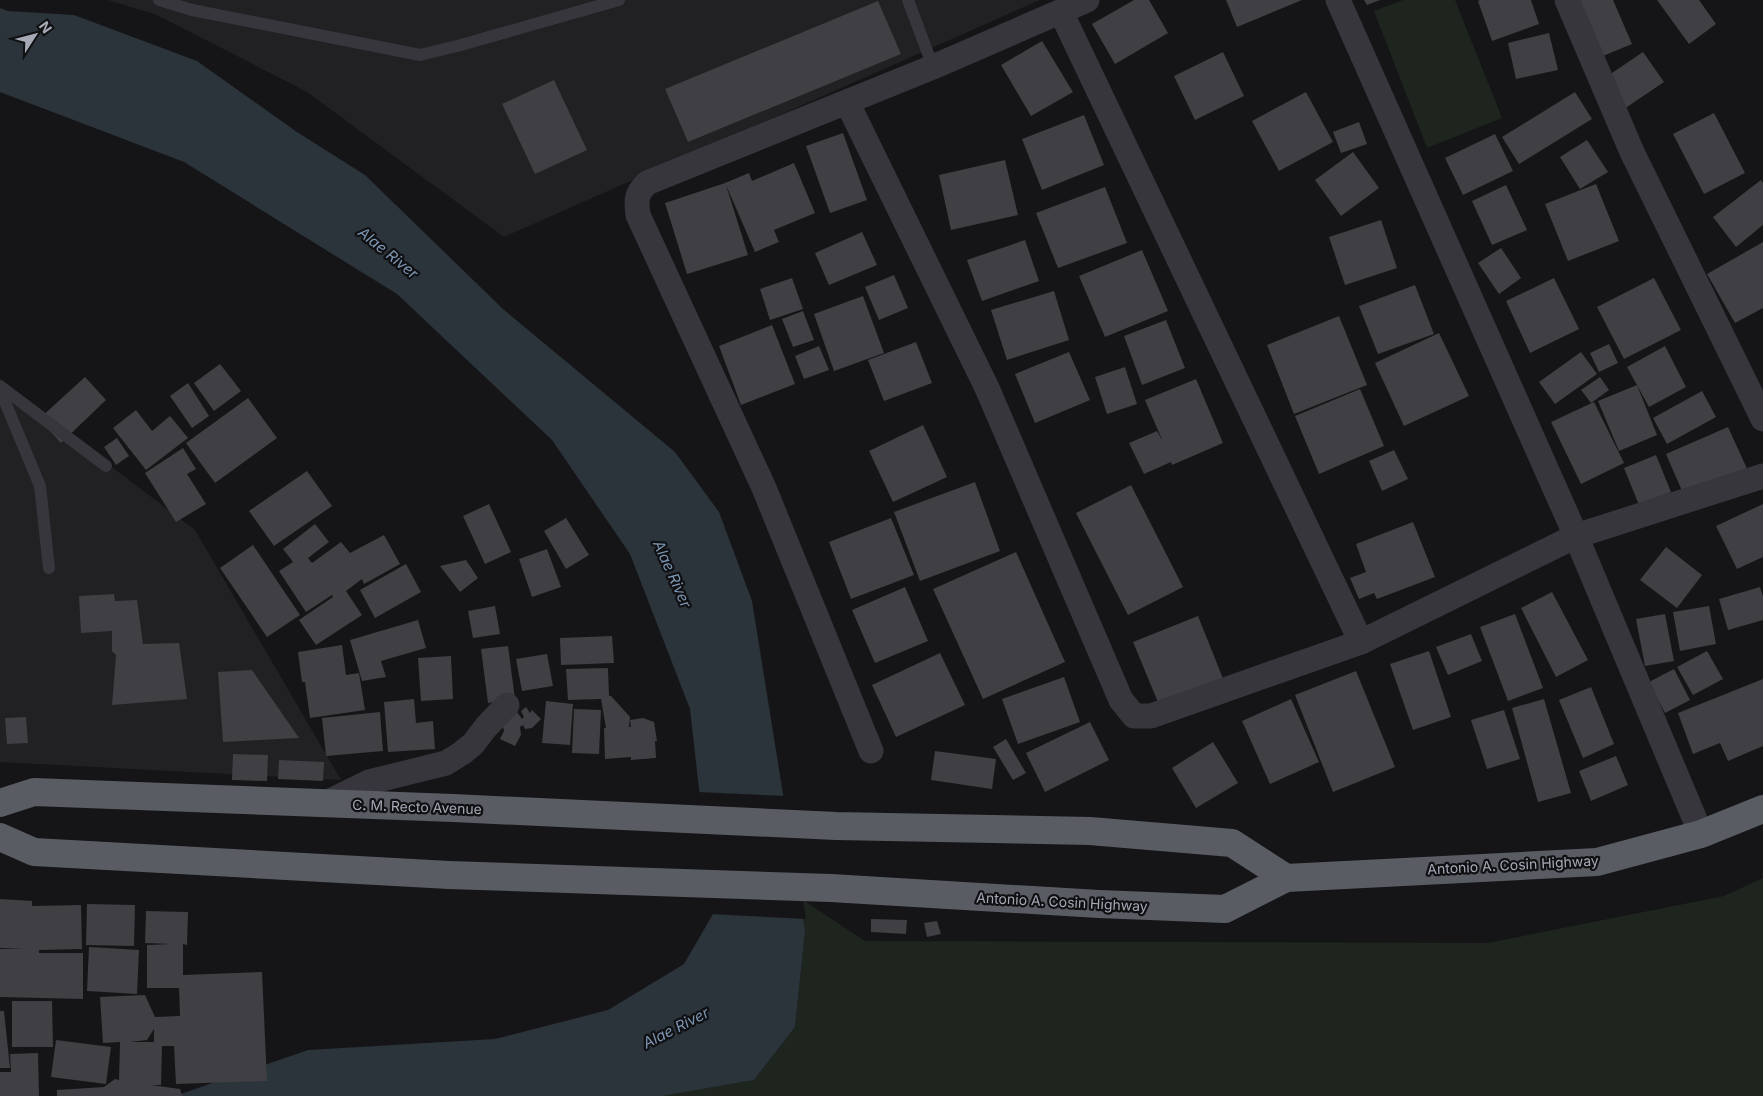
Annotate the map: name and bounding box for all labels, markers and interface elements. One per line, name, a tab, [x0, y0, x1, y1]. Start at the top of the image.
north arrow	[10, 10, 60, 60]
text: N	[36, 18, 56, 36]
water label: Alae River	[354, 222, 422, 283]
water label: Alae River	[649, 536, 696, 611]
street label: C. M. Recto Avenue	[352, 796, 482, 817]
street label: Antonio A. Cosin Highway	[1427, 852, 1599, 877]
street label: Antonio A. Cosin Highway	[976, 889, 1148, 914]
water label: Alae River	[639, 1003, 712, 1053]

